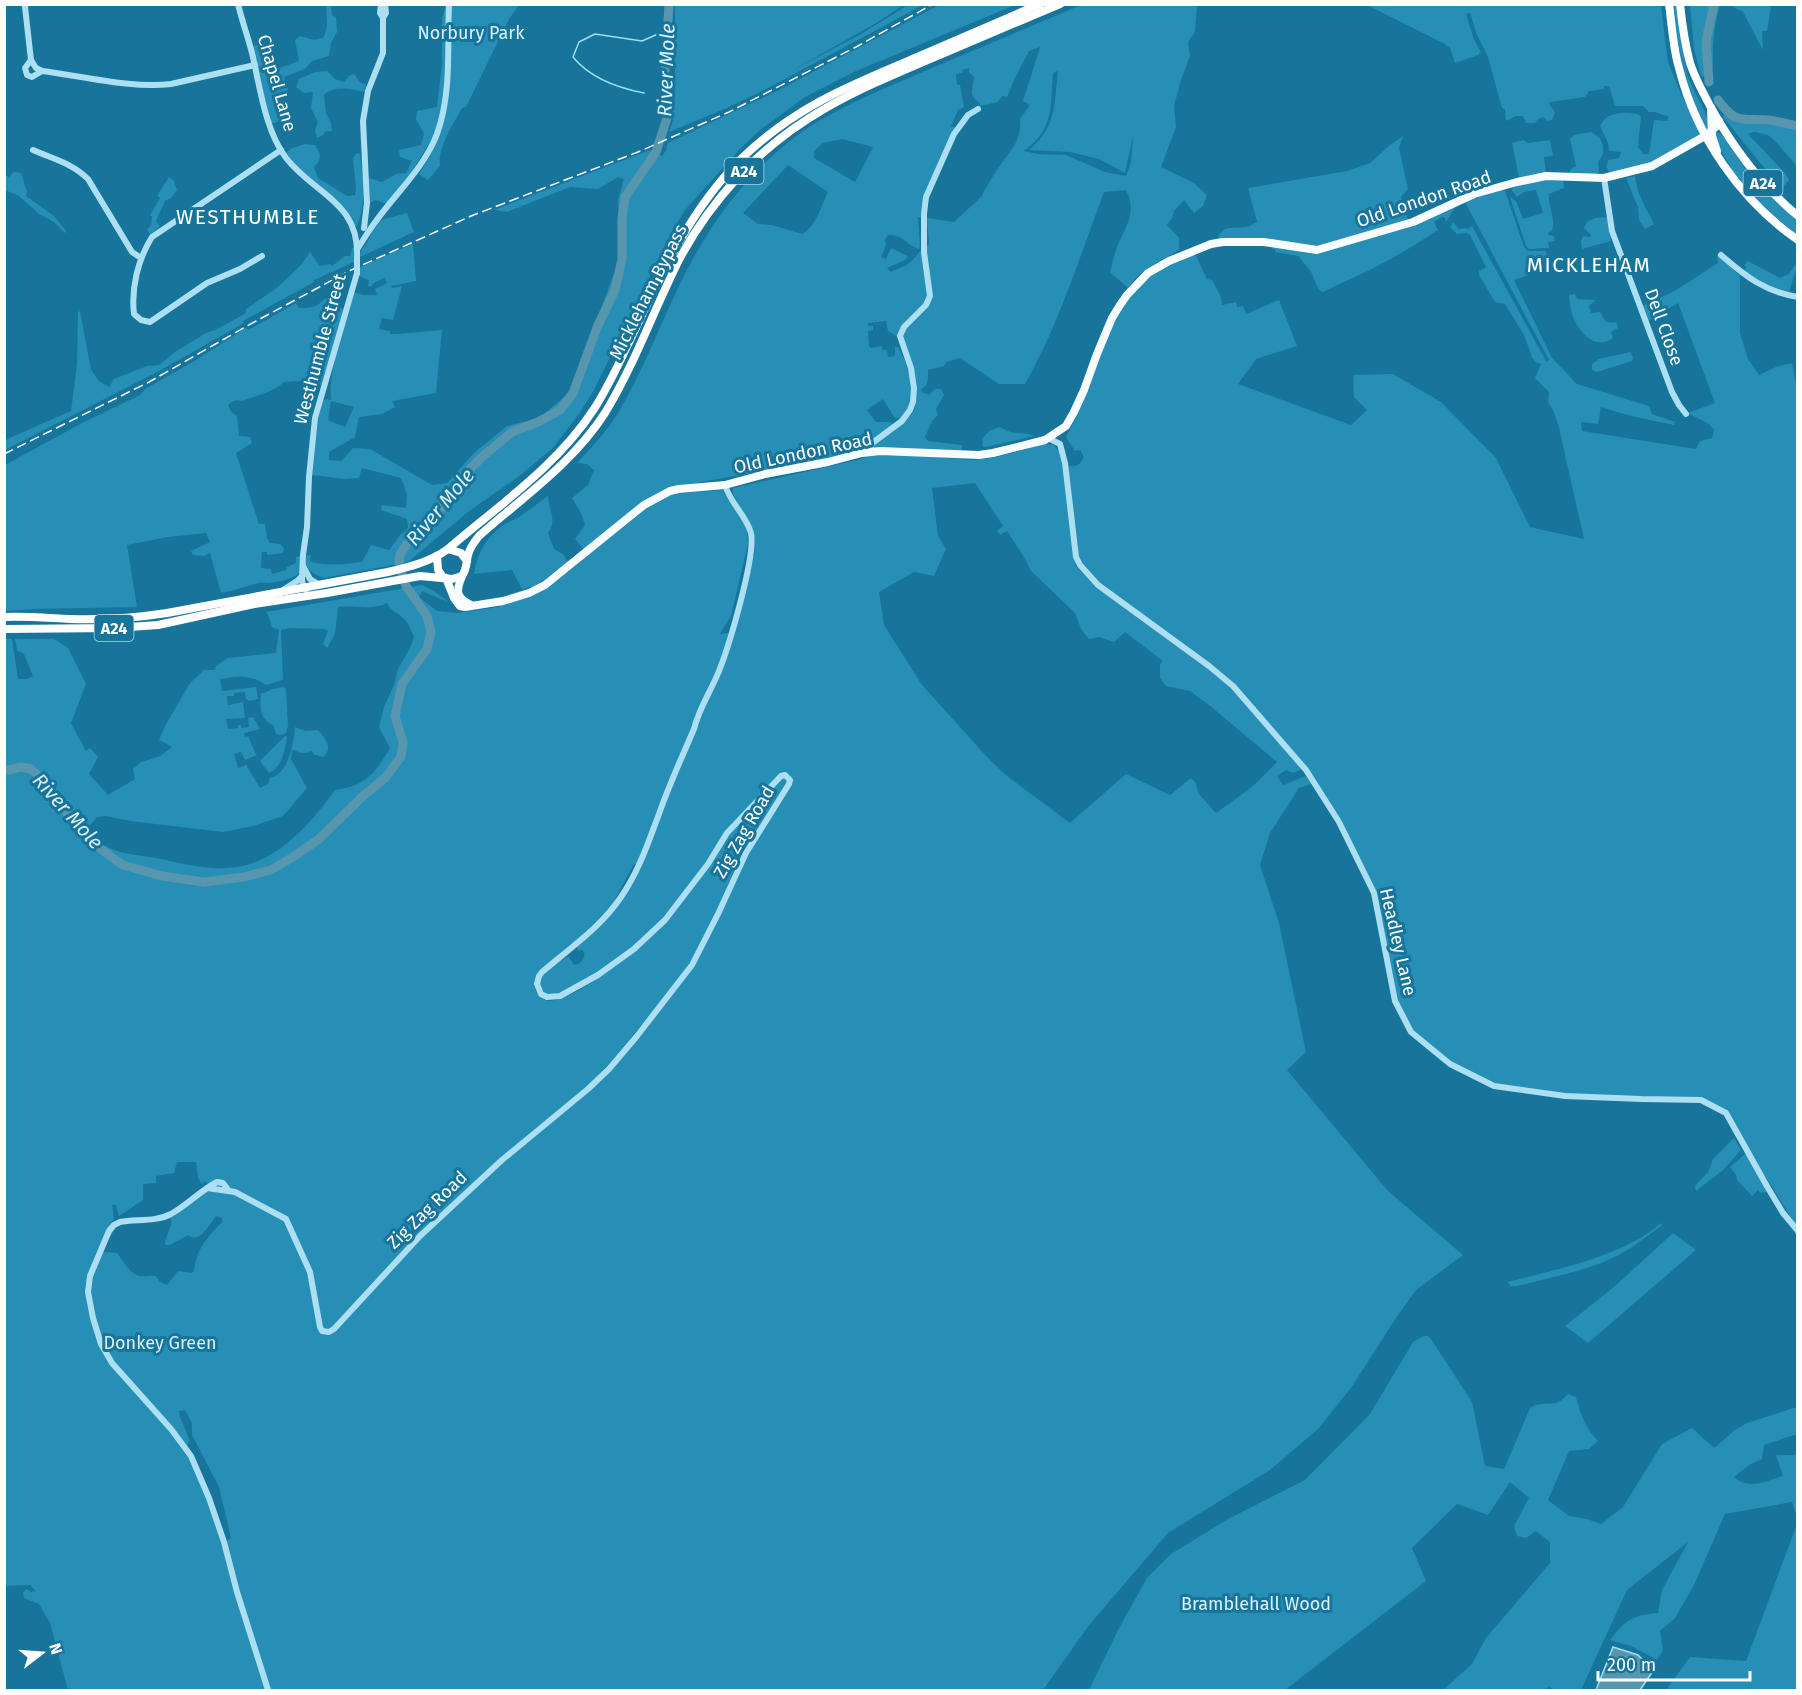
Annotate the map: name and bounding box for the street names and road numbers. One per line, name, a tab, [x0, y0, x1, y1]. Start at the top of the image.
street label: Chapel Lane	[253, 32, 301, 134]
road number: A24	[724, 158, 764, 184]
street label: Old London Road	[1354, 166, 1494, 232]
road number: A24	[1744, 170, 1782, 196]
street label: Mickleham Bypass	[604, 221, 692, 363]
street label: Westhumble Street	[289, 271, 351, 427]
street label: Dell Close	[1640, 285, 1688, 369]
street label: Old London Road	[732, 428, 874, 478]
road number: A24	[94, 615, 134, 641]
street label: Zig Zag Road	[709, 782, 779, 882]
street label: Headley Lane	[1375, 886, 1421, 998]
street label: Zig Zag Road	[382, 1166, 472, 1254]

